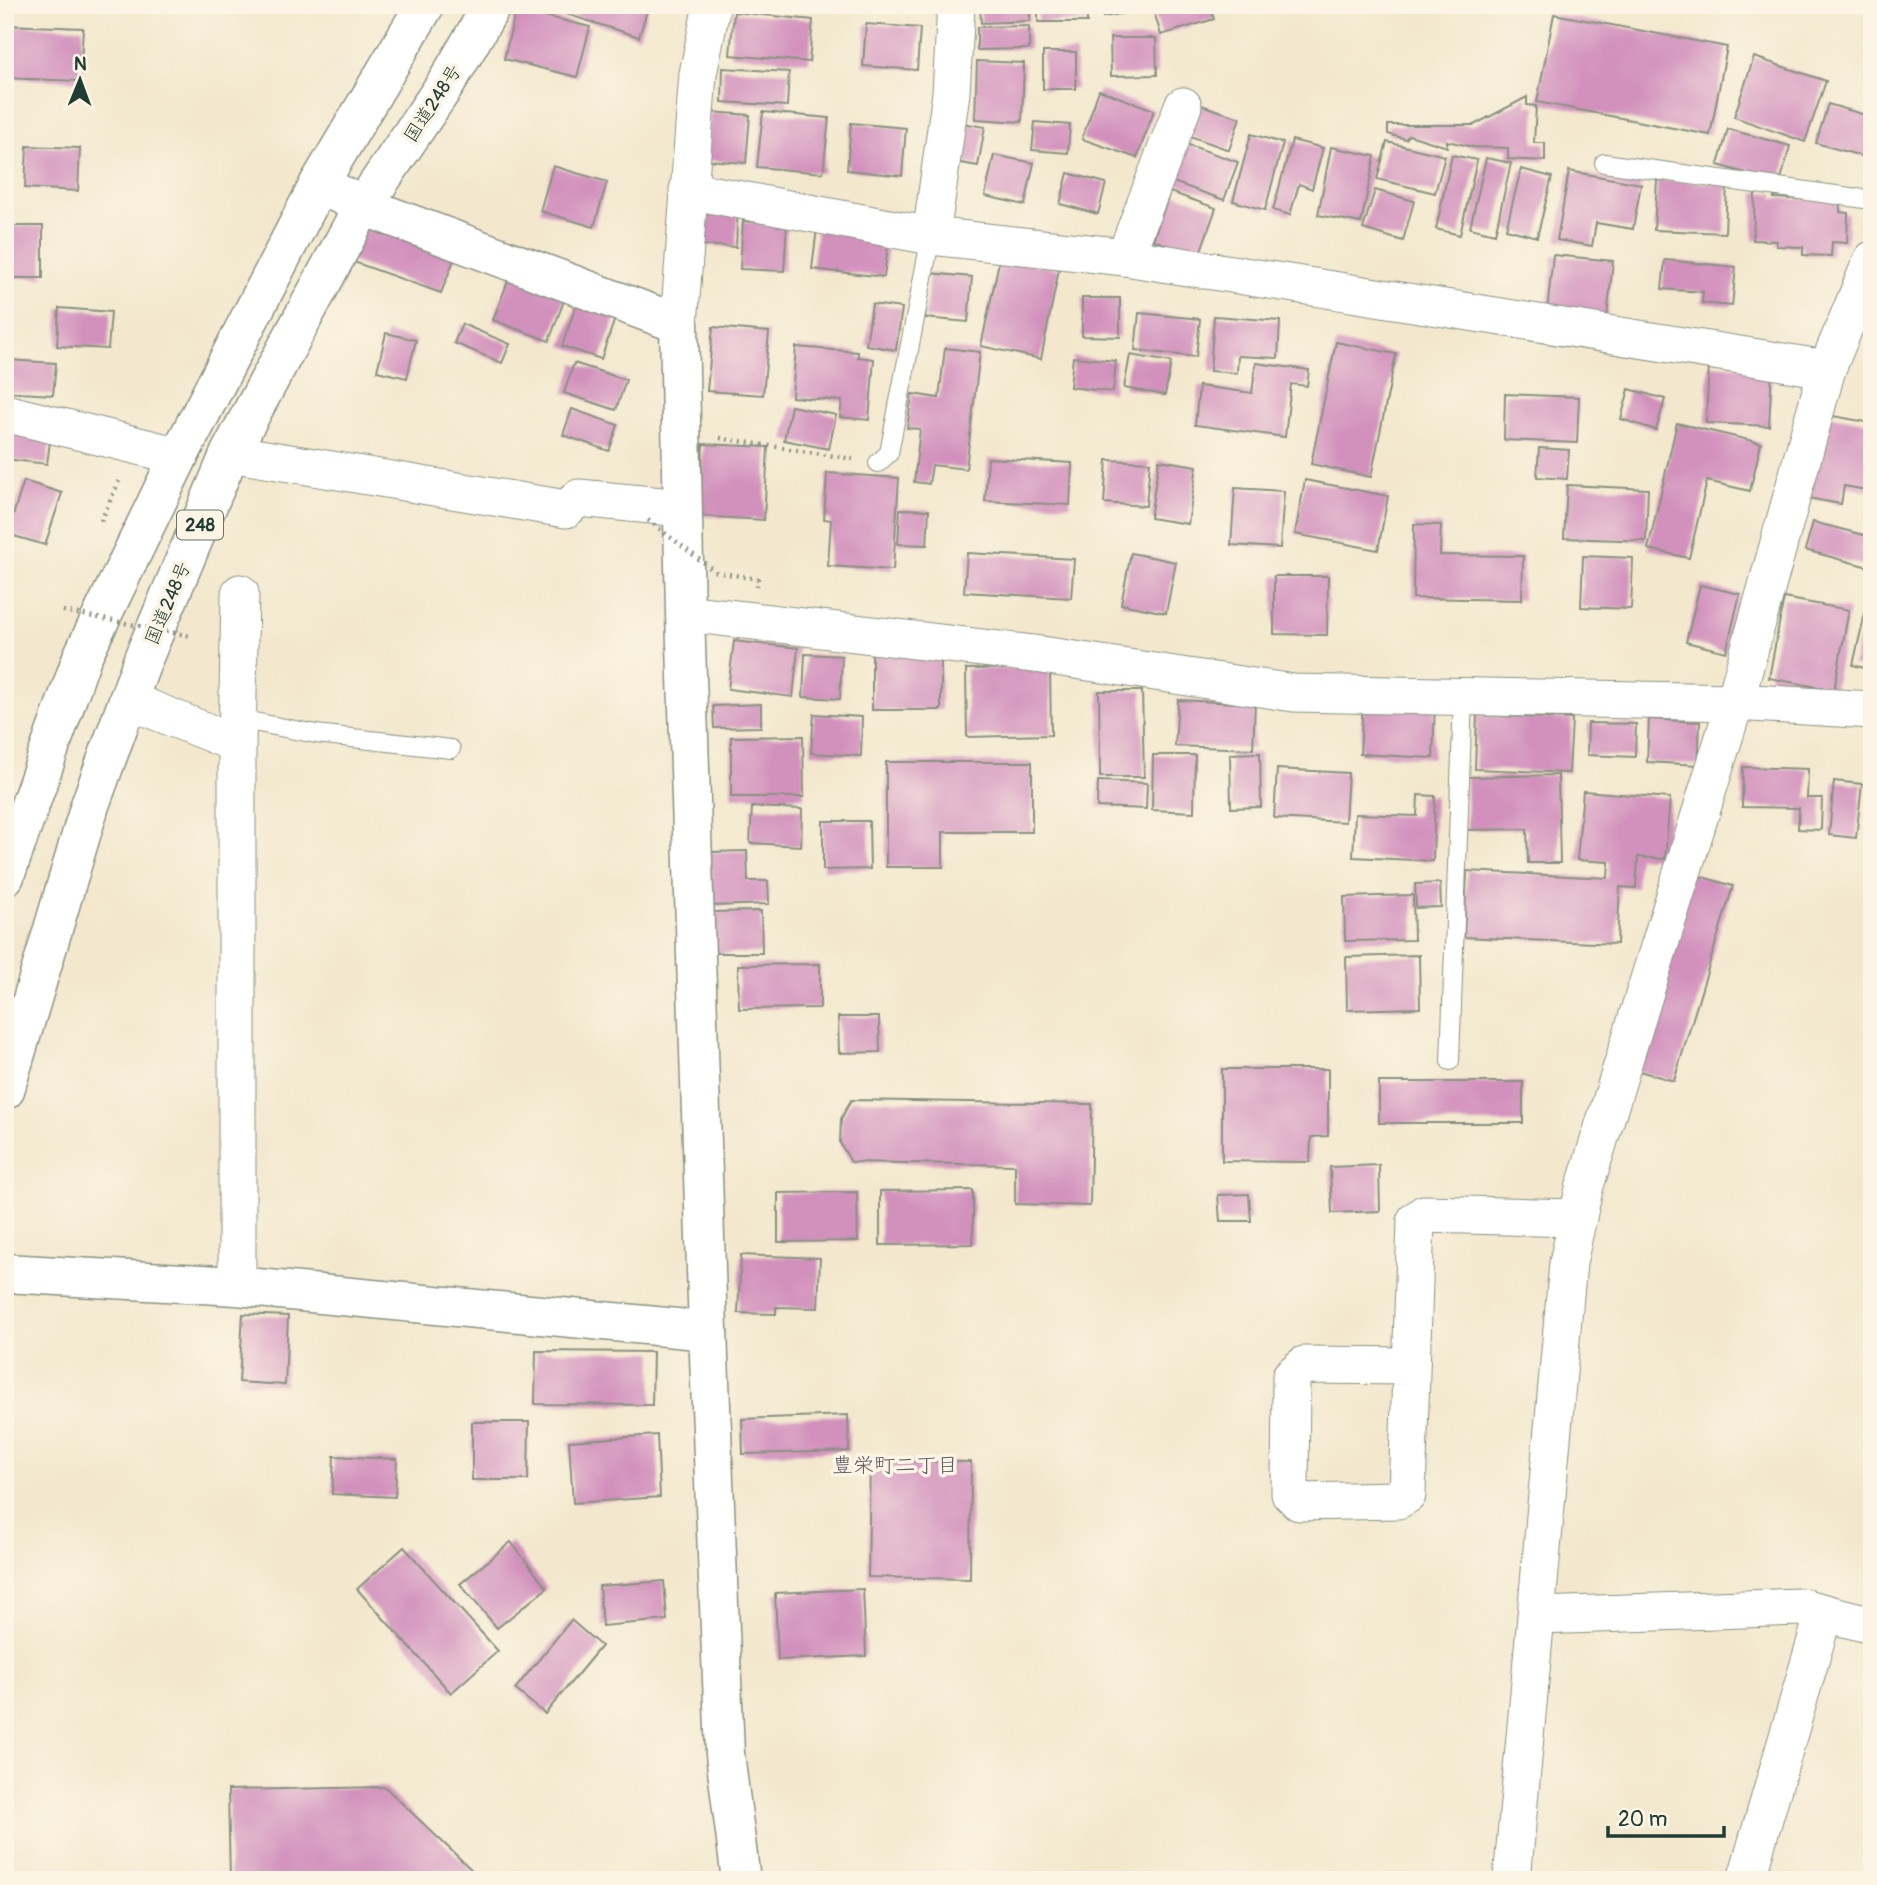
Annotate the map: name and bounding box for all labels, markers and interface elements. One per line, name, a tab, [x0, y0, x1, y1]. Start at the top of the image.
north arrow	[46, 46, 116, 116]
text: N	[74, 52, 87, 76]
street label: 国道248号	[399, 60, 467, 147]
road number: 248	[177, 510, 223, 540]
street label: 国道248号	[140, 558, 196, 649]
district label: 豊栄町二丁目	[832, 1452, 958, 1479]
scale bar	[1608, 1794, 1723, 1838]
text: 20 m	[1618, 1806, 1667, 1833]

